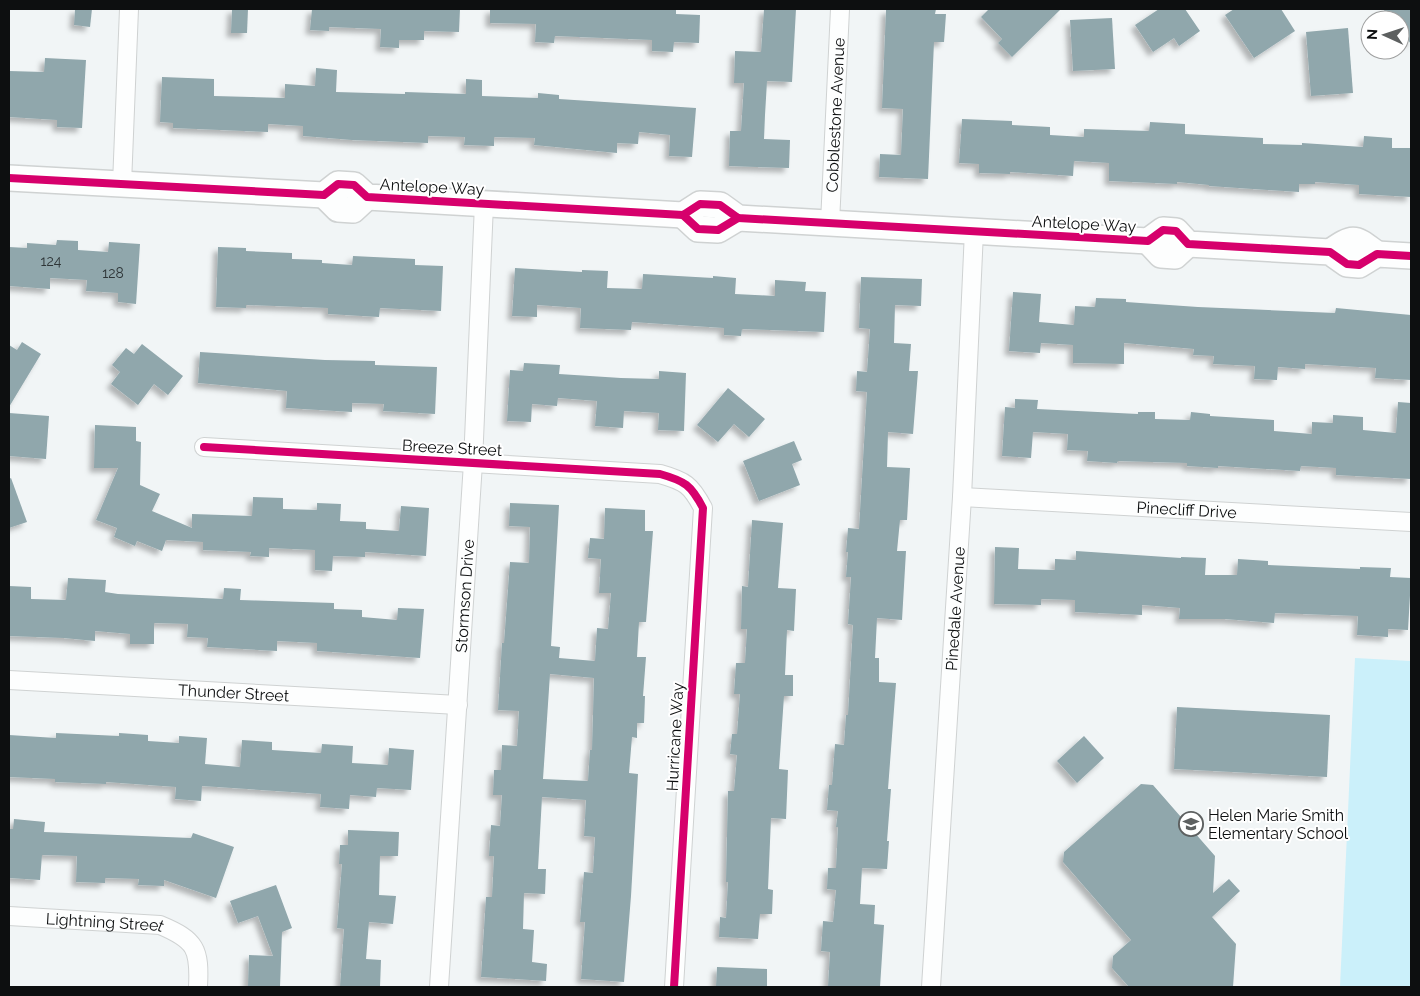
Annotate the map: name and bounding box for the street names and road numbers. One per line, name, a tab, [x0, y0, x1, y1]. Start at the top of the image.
street label: Cobblestone Avenue	[822, 37, 848, 193]
street label: Antelope Way	[379, 175, 485, 199]
street label: Antelope Way	[1031, 212, 1137, 236]
street label: Breeze Street	[401, 436, 503, 460]
street label: Pinecliff Drive	[1136, 497, 1237, 522]
street label: Stormson Drive	[451, 539, 478, 653]
street label: Pinedale Avenue	[942, 546, 968, 671]
street label: Thunder Street	[178, 680, 290, 705]
street label: Hurricane Way	[663, 682, 687, 792]
street label: Lightning Street	[45, 909, 168, 935]

